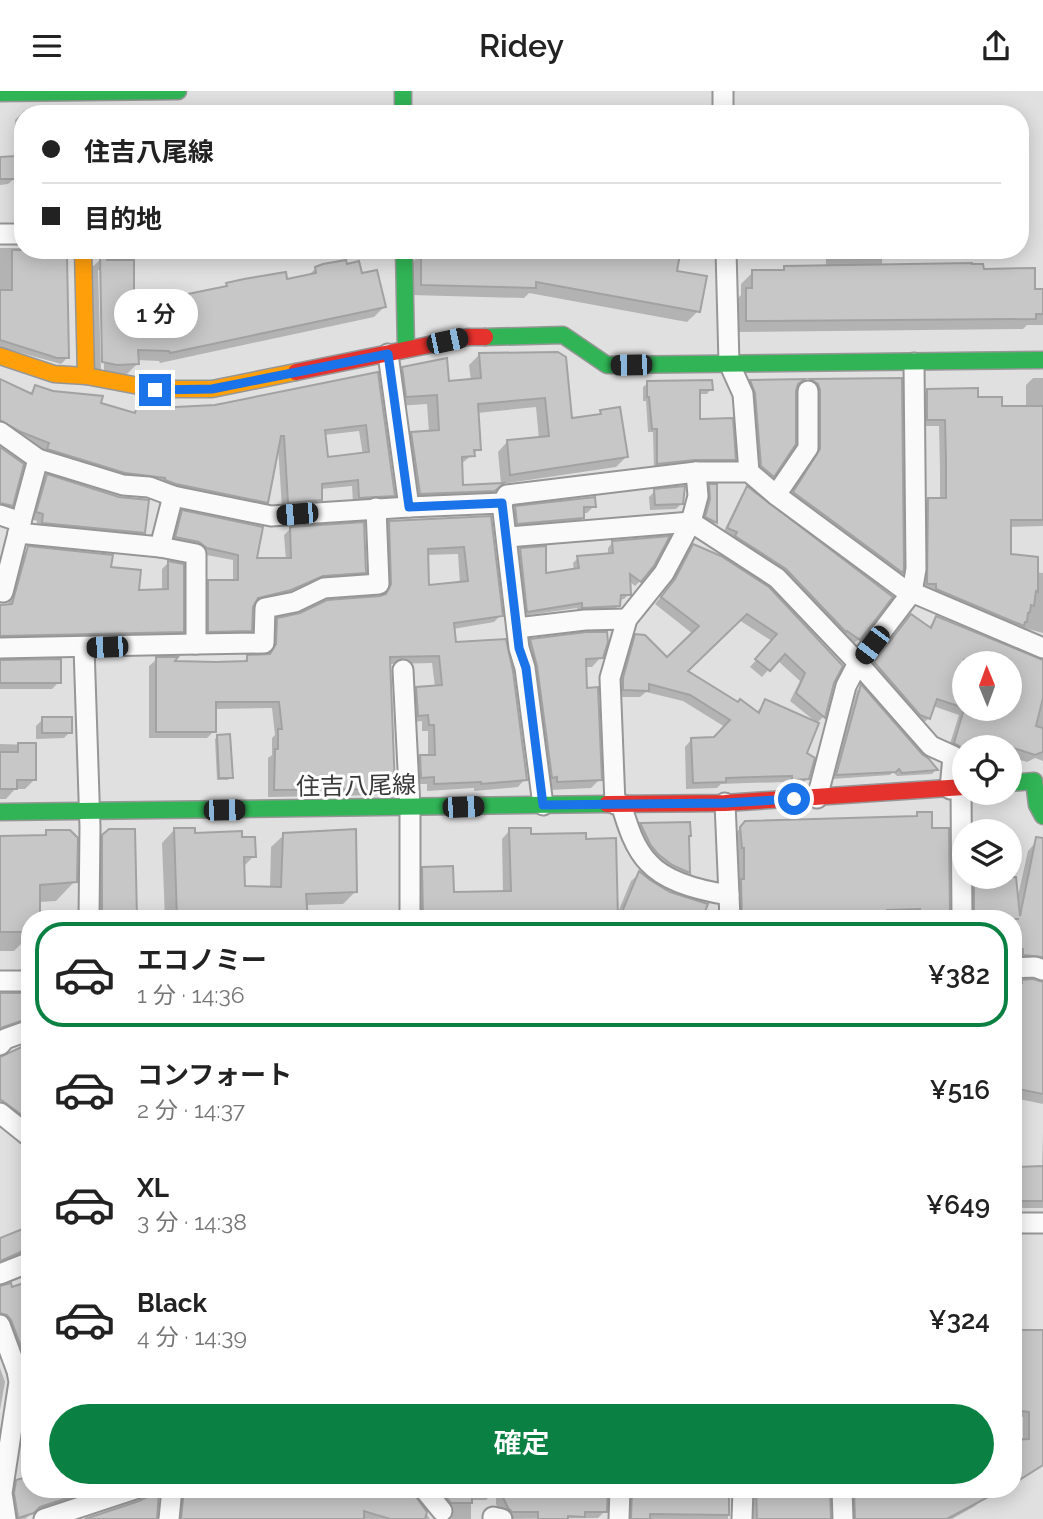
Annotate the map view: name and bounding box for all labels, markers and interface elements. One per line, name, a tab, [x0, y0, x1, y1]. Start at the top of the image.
icon: menu	[28, 27, 66, 65]
text: Ridey	[479, 27, 564, 64]
icon: share	[977, 27, 1015, 65]
text: 住吉八尾線	[84, 137, 214, 167]
text: 目的地	[84, 204, 162, 234]
callout: 1 分	[113, 289, 197, 337]
text: 1 分	[136, 300, 176, 327]
car	[425, 326, 470, 356]
car	[610, 354, 653, 376]
route end	[139, 374, 171, 406]
car	[276, 502, 319, 526]
car	[851, 622, 894, 668]
car	[86, 636, 129, 658]
north arrow	[952, 651, 1022, 721]
map controls	[952, 651, 1022, 889]
button: locate	[952, 735, 1022, 805]
street label: 住吉八尾線	[296, 770, 416, 801]
route start	[778, 783, 810, 815]
car	[442, 796, 485, 818]
car	[203, 799, 246, 821]
button: layers	[952, 819, 1022, 889]
icon: car	[53, 943, 116, 1006]
text: エコノミー	[137, 945, 267, 975]
text: ¥382	[928, 960, 990, 990]
text: 1 分 · 14:36	[137, 981, 245, 1008]
icon: car	[53, 1058, 116, 1121]
text: コンフォート	[137, 1060, 292, 1090]
text: ¥516	[929, 1075, 990, 1105]
text: 2 分 · 14:37	[137, 1096, 245, 1123]
icon: car	[53, 1173, 116, 1236]
text: XL	[137, 1173, 169, 1203]
text: ¥649	[926, 1190, 990, 1220]
text: 3 分 · 14:38	[137, 1208, 247, 1235]
icon: car	[53, 1288, 116, 1351]
text: Black	[137, 1288, 207, 1318]
text: ¥324	[929, 1305, 990, 1335]
text: 4 分 · 14:39	[137, 1323, 247, 1350]
button: 確定	[49, 1404, 994, 1484]

